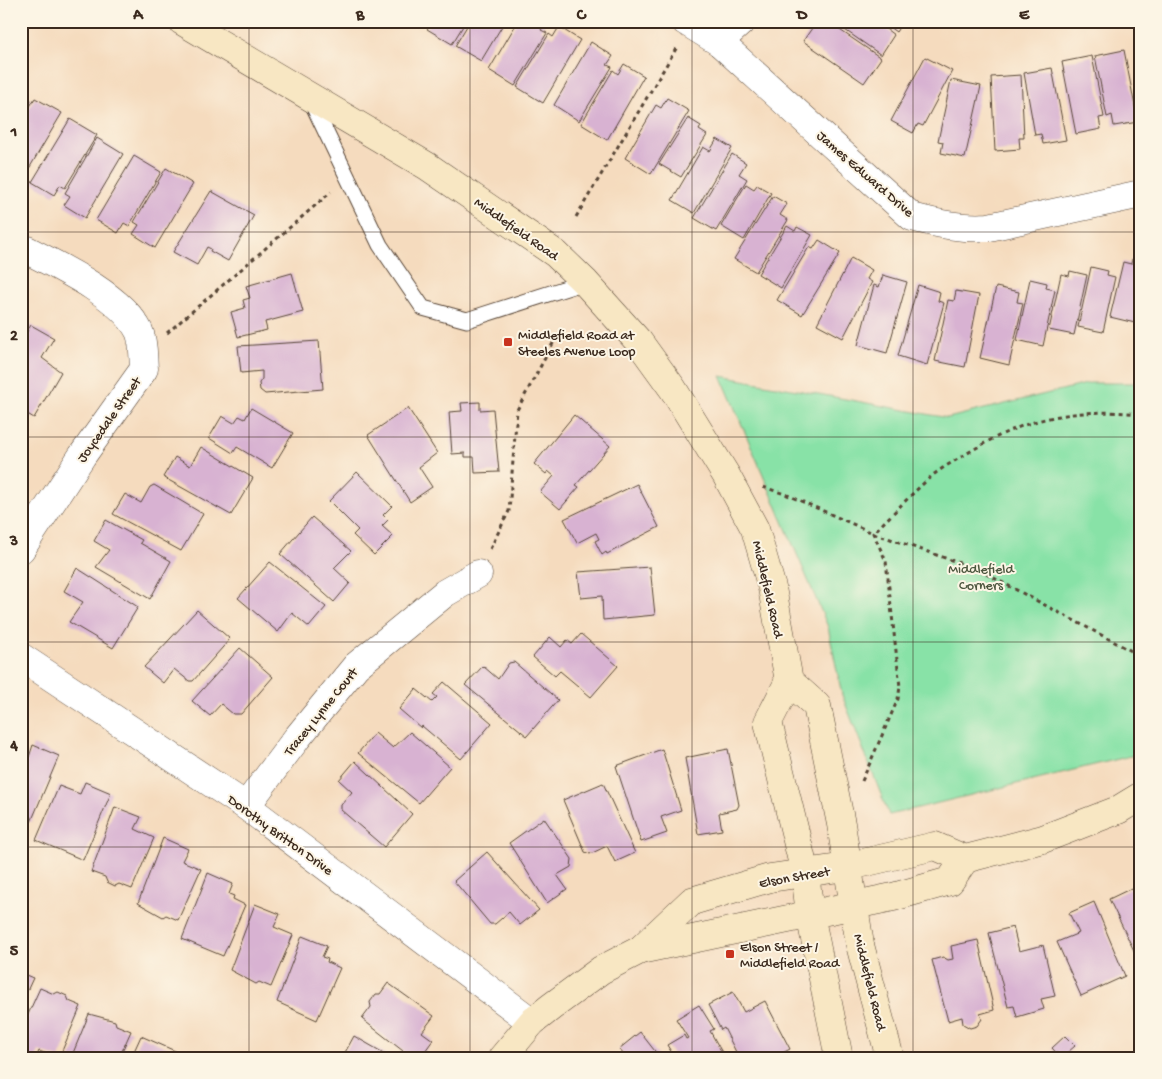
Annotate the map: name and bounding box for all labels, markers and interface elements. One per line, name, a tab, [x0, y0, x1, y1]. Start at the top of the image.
text: A	[132, 7, 144, 26]
text: B	[355, 7, 365, 26]
text: C	[576, 7, 587, 26]
text: D	[795, 7, 808, 26]
text: E	[1019, 7, 1030, 26]
text: 1	[10, 124, 17, 143]
street label: James Edward Drive	[812, 128, 917, 222]
street label: Middlefield Road	[470, 195, 563, 266]
text: 2	[10, 328, 18, 347]
place label: Middlefield Road at Steeles Avenue Loop	[518, 328, 636, 361]
marker: Middlefield Road at Steeles Avenue Loop	[502, 336, 514, 348]
street label: Joycedale Street	[74, 373, 147, 466]
text: 3	[9, 533, 18, 552]
street label: Middlefield Road	[747, 539, 786, 642]
park label: Middlefield Corners	[948, 562, 1015, 595]
street label: Tracey Lynne Court	[281, 664, 363, 761]
text: 4	[9, 738, 18, 757]
street label: Dorothy Britton Drive	[223, 791, 336, 880]
street label: Elson Street	[758, 864, 832, 893]
street label: Middlefield Road	[848, 932, 889, 1035]
place label: Elson Street / Middlefield Road	[740, 940, 841, 973]
text: 5	[10, 943, 19, 962]
marker: Elson Street / Middlefield Road	[724, 948, 736, 960]

